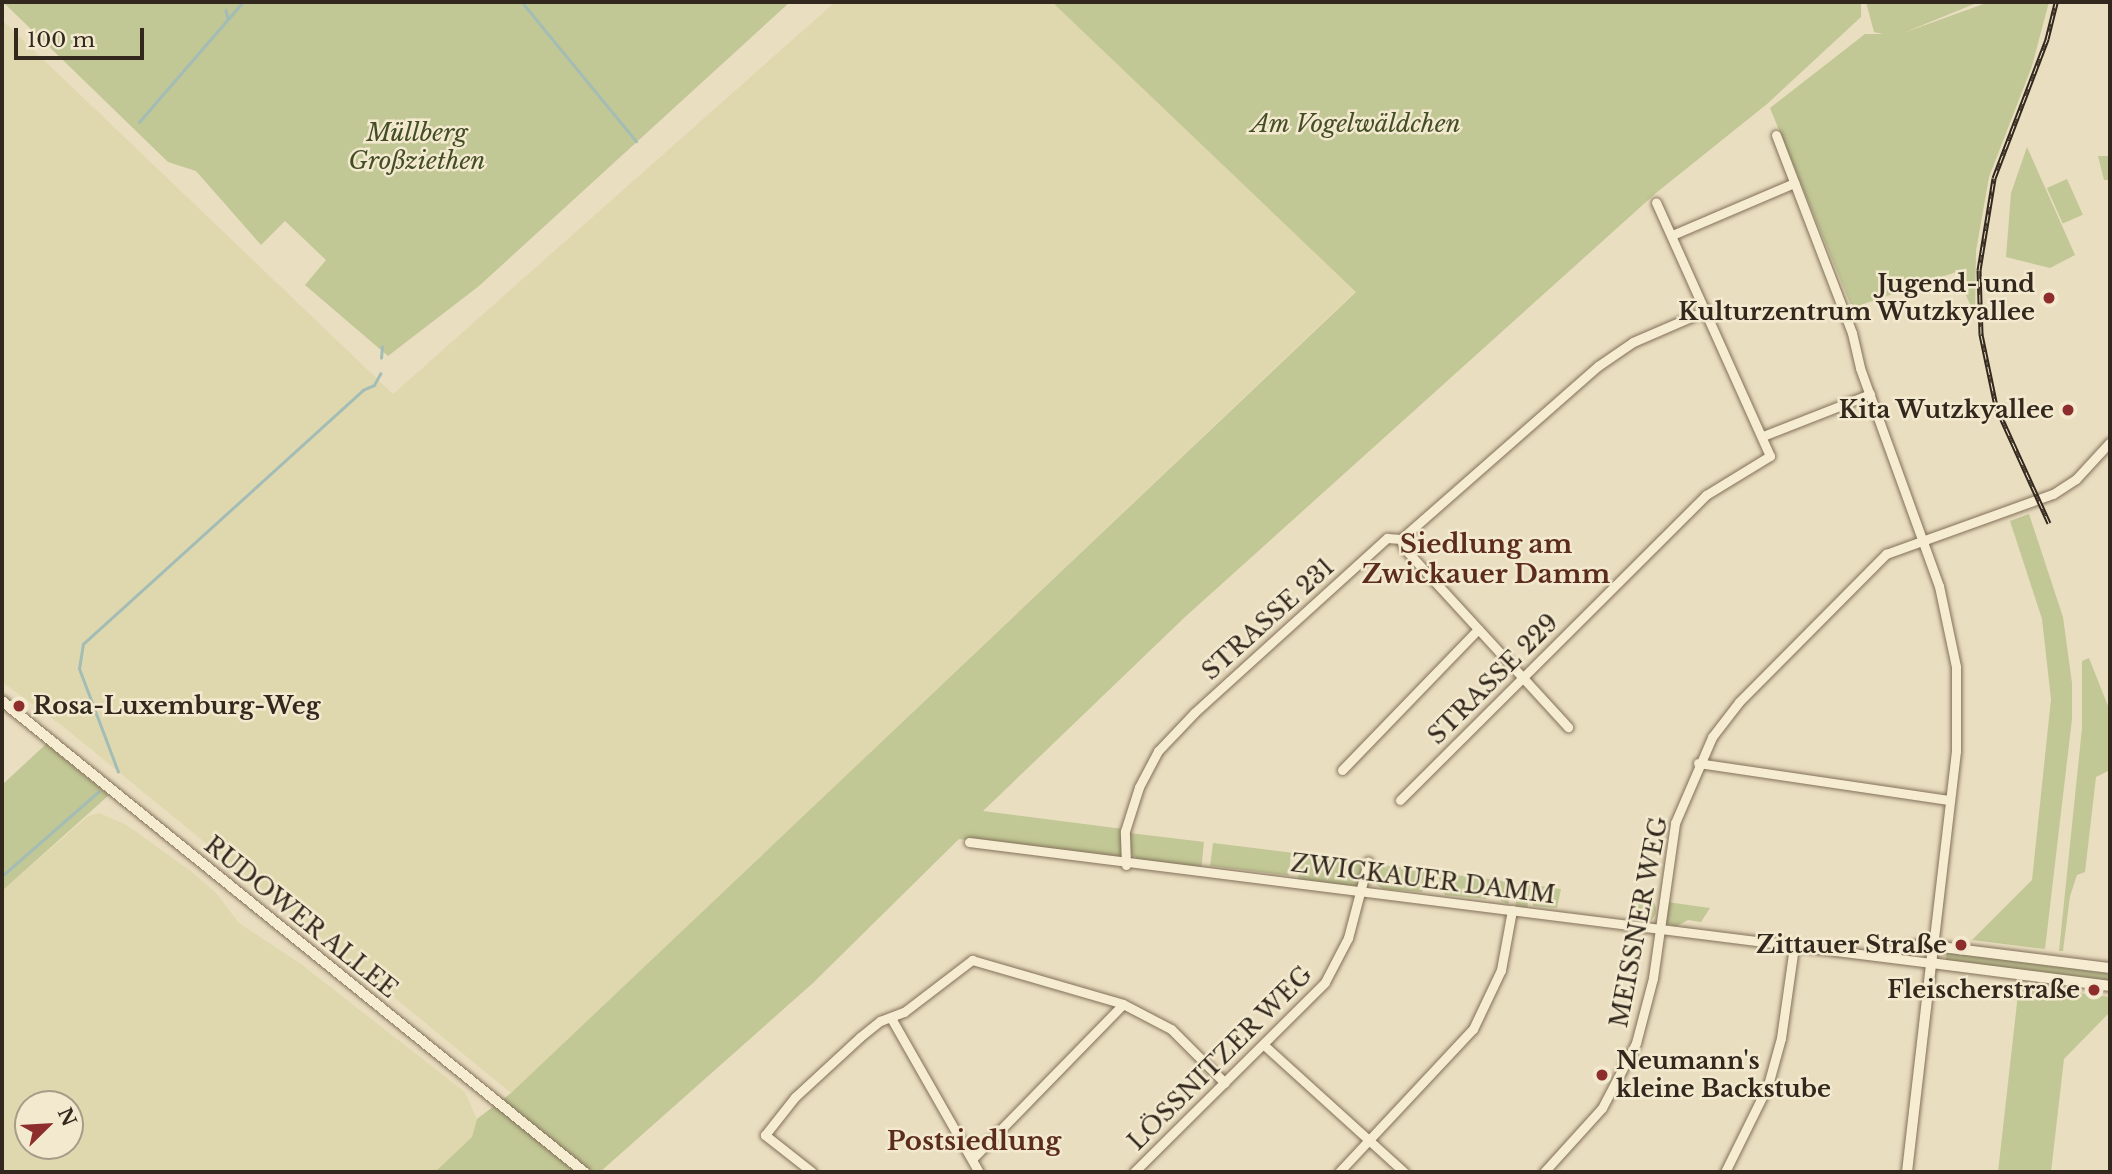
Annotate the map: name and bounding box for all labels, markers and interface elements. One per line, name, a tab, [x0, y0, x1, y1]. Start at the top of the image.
scale bar	[18, 14, 147, 58]
text: 100 m	[27, 27, 95, 53]
park label: Am Vogelwäldchen	[1251, 110, 1461, 138]
park label: Müllberg Großziethen	[349, 119, 485, 175]
place label: Jugend- und Kulturzentrum Wutzkyallee	[1677, 270, 2035, 326]
marker: Jugend- und Kulturzentrum Wutzkyallee	[2041, 290, 2057, 306]
place label: Kita Wutzkyallee	[1838, 396, 2054, 424]
marker: Kita Wutzkyallee	[2060, 402, 2076, 418]
district label: Siedlung am Zwickauer Damm	[1362, 529, 1610, 590]
street label: STRASSE 231	[1196, 552, 1340, 686]
street label: STRASSE 229	[1422, 608, 1564, 750]
place label: Rosa-Luxemburg-Weg	[33, 692, 320, 720]
marker: Rosa-Luxemburg-Weg	[11, 698, 27, 714]
street label: MEISSNER WEG	[1604, 813, 1674, 1031]
street label: RUDOWER ALLEE	[198, 830, 404, 1004]
street label: ZWICKAUER DAMM	[1289, 848, 1557, 910]
place label: Zittauer Straße	[1756, 931, 1947, 959]
marker: Zittauer Straße	[1953, 937, 1969, 953]
street label: LÖSSNITZER WEG	[1121, 959, 1319, 1157]
place label: Fleischerstraße	[1887, 976, 2080, 1004]
marker: Fleischerstraße	[2086, 982, 2102, 998]
place label: Neumann's kleine Backstube	[1616, 1047, 1831, 1103]
marker: Neumann's kleine Backstube	[1594, 1067, 1610, 1083]
north arrow	[14, 1090, 84, 1160]
text: N	[53, 1104, 81, 1130]
district label: Postsiedlung	[887, 1126, 1061, 1158]

